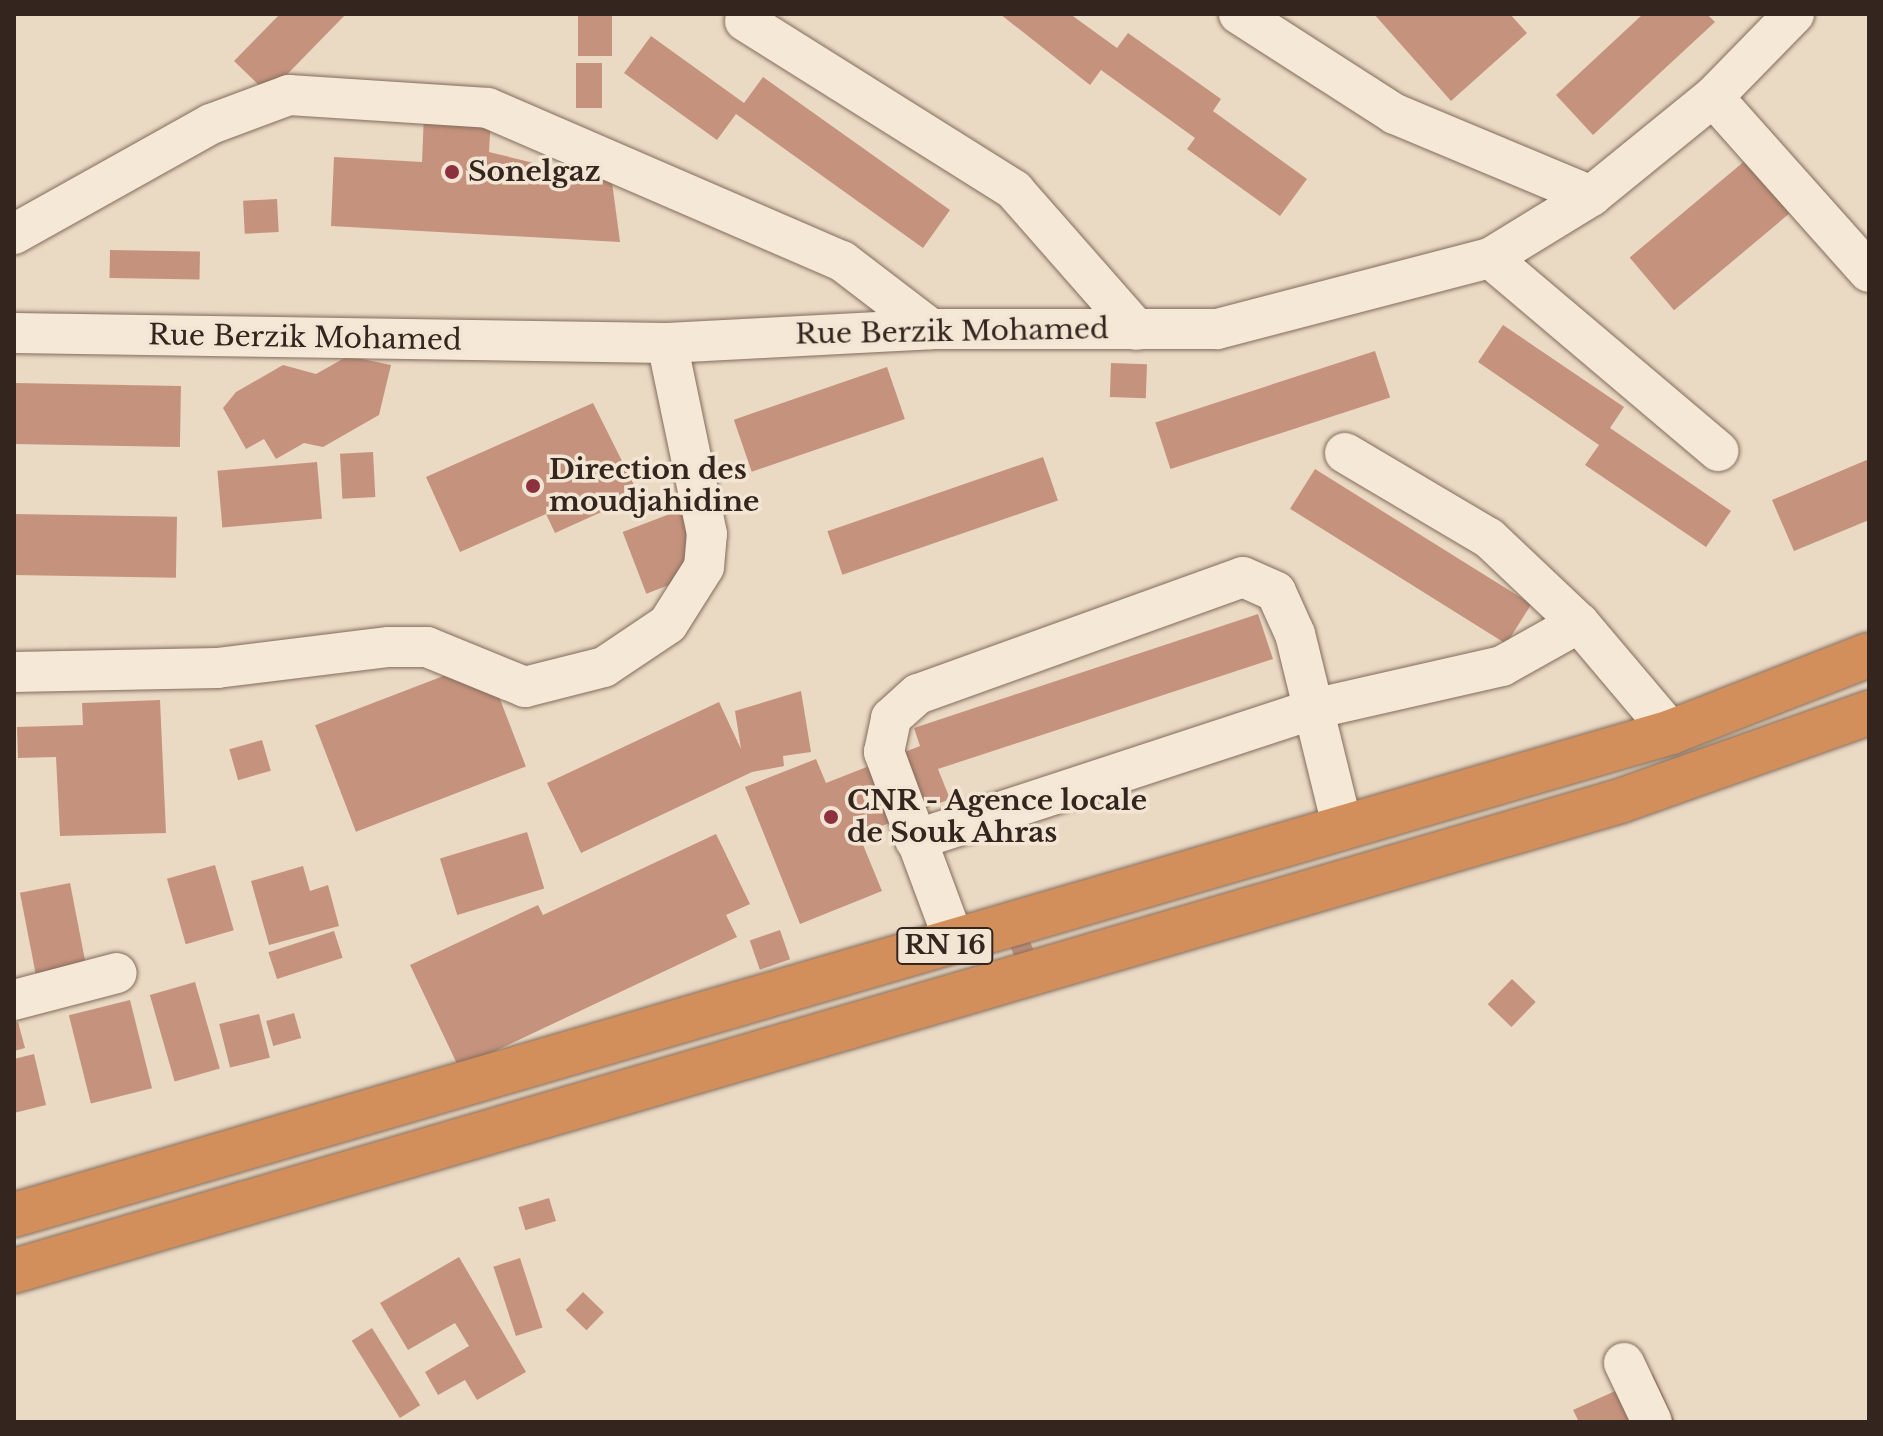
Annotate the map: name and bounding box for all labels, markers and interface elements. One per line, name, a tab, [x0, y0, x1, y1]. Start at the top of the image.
place label: Sonelgaz	[468, 155, 601, 189]
marker: Sonelgaz	[443, 163, 461, 181]
street label: Rue Berzik Mohamed	[795, 312, 1109, 352]
street label: Rue Berzik Mohamed	[148, 318, 462, 358]
place label: Direction des moudjahidine	[549, 453, 759, 519]
marker: Direction des moudjahidine	[524, 477, 542, 495]
place label: CNR - Agence locale de Souk Ahras	[847, 784, 1149, 850]
marker: CNR - Agence locale de Souk Ahras	[822, 808, 840, 826]
road number: RN 16	[895, 924, 995, 968]

